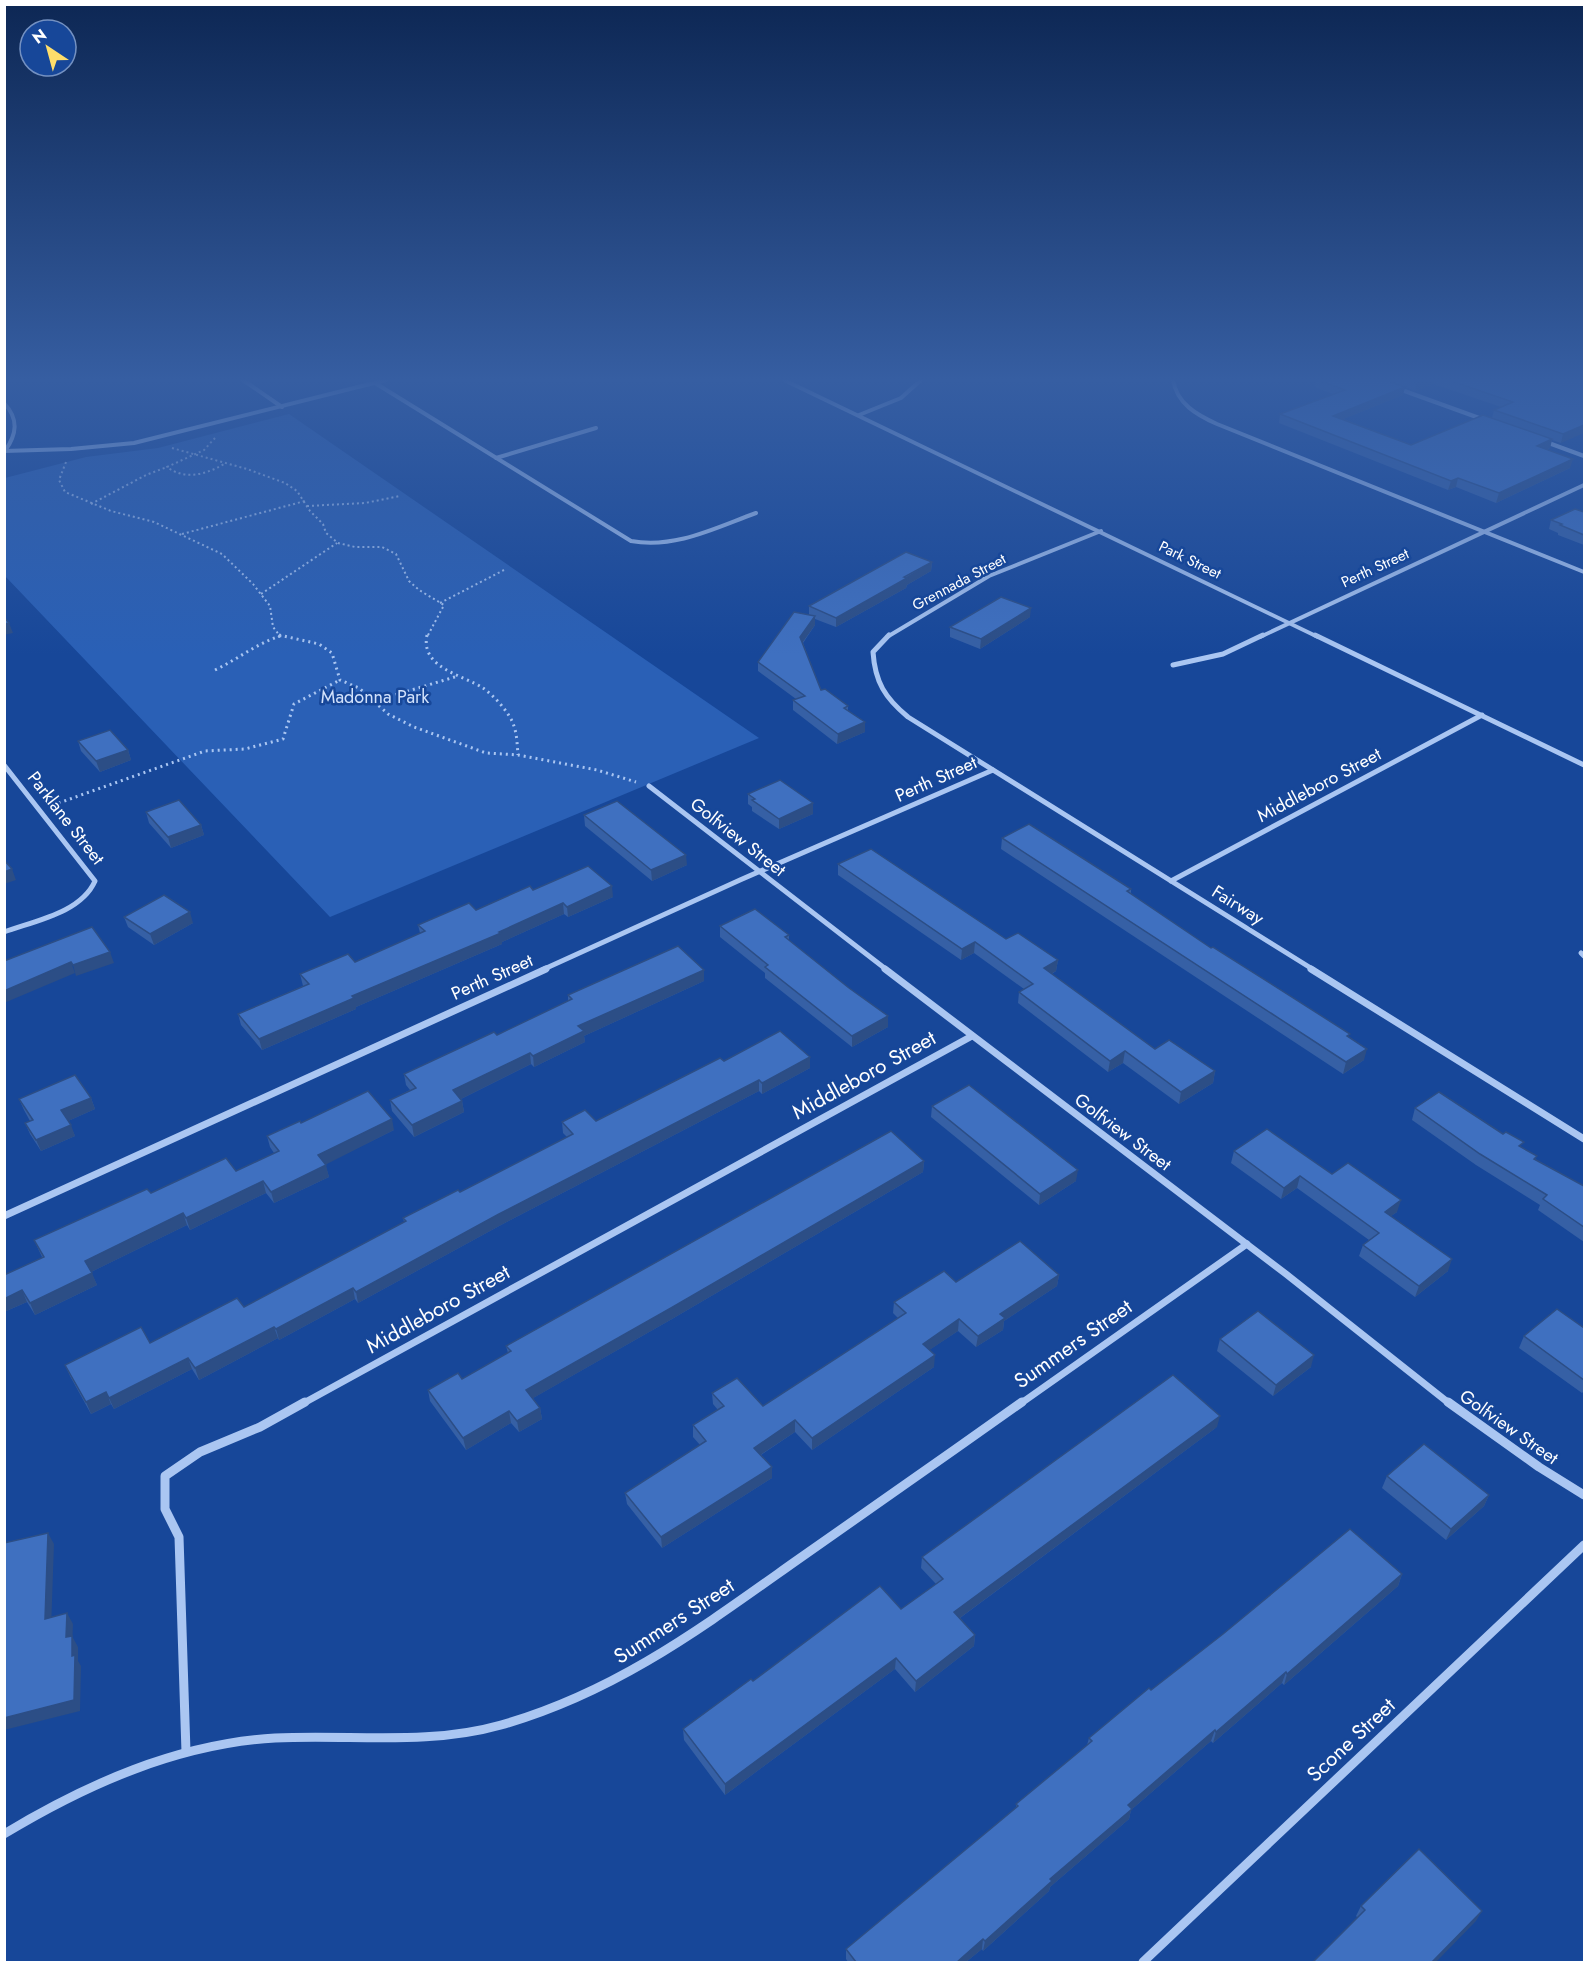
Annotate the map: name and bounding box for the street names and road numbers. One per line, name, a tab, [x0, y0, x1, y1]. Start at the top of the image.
street label: Park Street	[1155, 535, 1225, 585]
street label: Perth Street	[1338, 543, 1413, 593]
street label: Grennada Street	[908, 548, 1010, 616]
street label: Middleboro Street	[1252, 741, 1386, 829]
street label: Perth Street	[891, 749, 982, 809]
street label: Parklane Street	[21, 766, 111, 871]
street label: Golfview Street	[685, 791, 792, 883]
street label: Fairway	[1207, 879, 1269, 931]
street label: Perth Street	[447, 947, 538, 1007]
street label: Middleboro Street	[787, 1023, 941, 1127]
street label: Golfview Street	[1069, 1087, 1177, 1177]
street label: Middleboro Street	[361, 1257, 515, 1361]
street label: Summers Street	[1008, 1292, 1138, 1396]
street label: Golfview Street	[1454, 1383, 1564, 1471]
street label: Summers Street	[608, 1571, 740, 1671]
street label: Scone Street	[1300, 1691, 1402, 1789]

